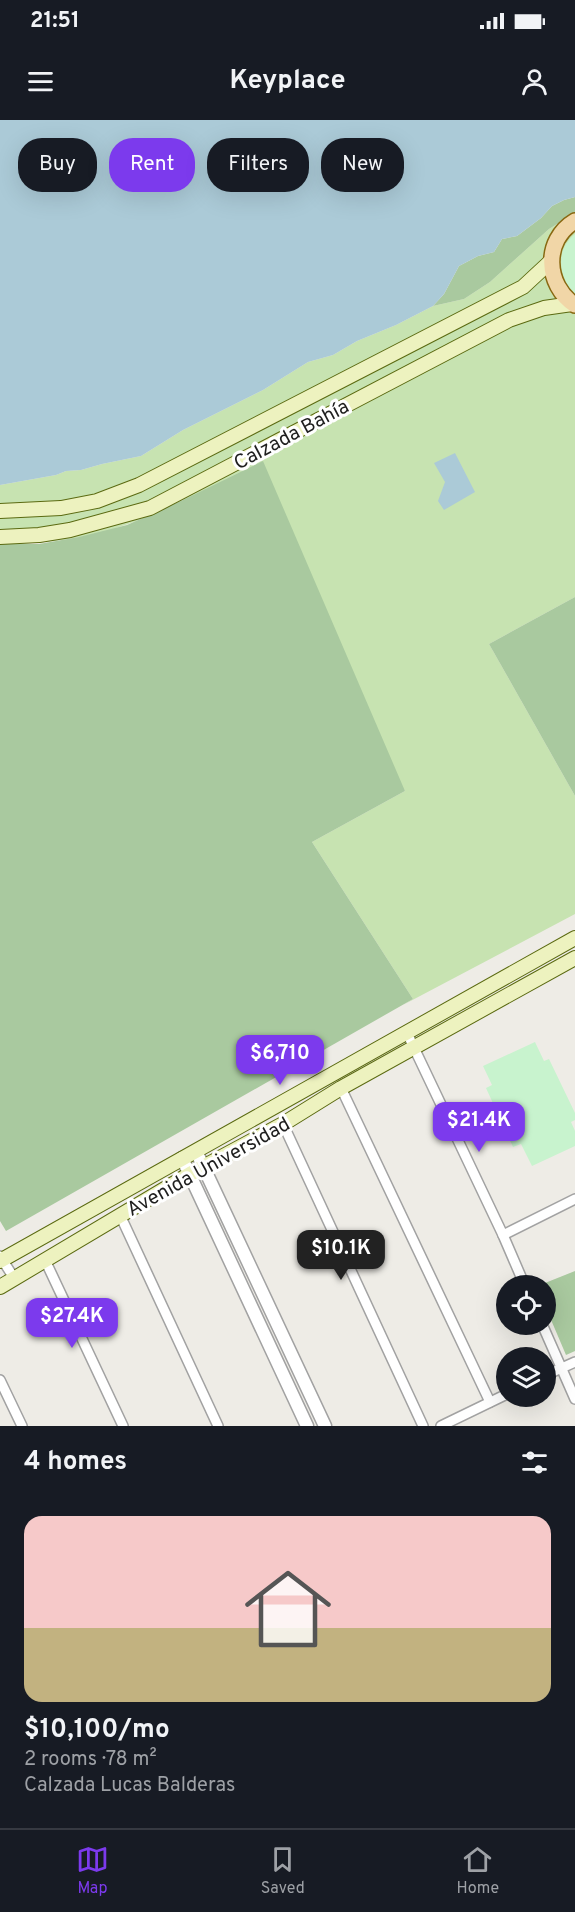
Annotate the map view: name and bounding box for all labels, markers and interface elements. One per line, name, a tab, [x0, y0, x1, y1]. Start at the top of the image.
text: 21:51	[30, 8, 80, 35]
text: Keyplace	[229, 64, 346, 98]
icon: menu	[24, 65, 57, 98]
icon: person	[518, 65, 551, 98]
chip: Buy	[18, 138, 97, 192]
chip: Rent	[109, 138, 195, 192]
chip: Filters	[207, 138, 309, 192]
chip: New	[321, 138, 404, 192]
street label: Calzada Bahía	[230, 395, 354, 477]
pin: $6,710	[231, 1035, 329, 1086]
text: $6,710	[250, 1041, 310, 1067]
pin: $21.4K	[430, 1102, 528, 1153]
text: $21.4K	[447, 1108, 511, 1134]
street label: Avenida Universidad	[123, 1112, 295, 1223]
pin: $10.1K	[292, 1230, 390, 1281]
text: $10.1K	[311, 1236, 371, 1262]
map controls	[496, 1275, 556, 1407]
button: locate	[496, 1275, 556, 1335]
pin: $27.4K	[23, 1298, 121, 1349]
text: $27.4K	[40, 1304, 104, 1330]
button: layers	[496, 1347, 556, 1407]
text: 4 homes	[24, 1446, 127, 1479]
icon: filters	[518, 1446, 551, 1479]
icon: home	[234, 1555, 342, 1663]
text: $10,100/mo	[24, 1714, 170, 1747]
text: 2 rooms · 78 m²	[24, 1747, 157, 1773]
text: Calzada Lucas Balderas	[24, 1773, 235, 1799]
tab: Map	[76, 1843, 109, 1899]
tab: Saved	[261, 1843, 305, 1899]
tab: Home	[457, 1843, 499, 1899]

